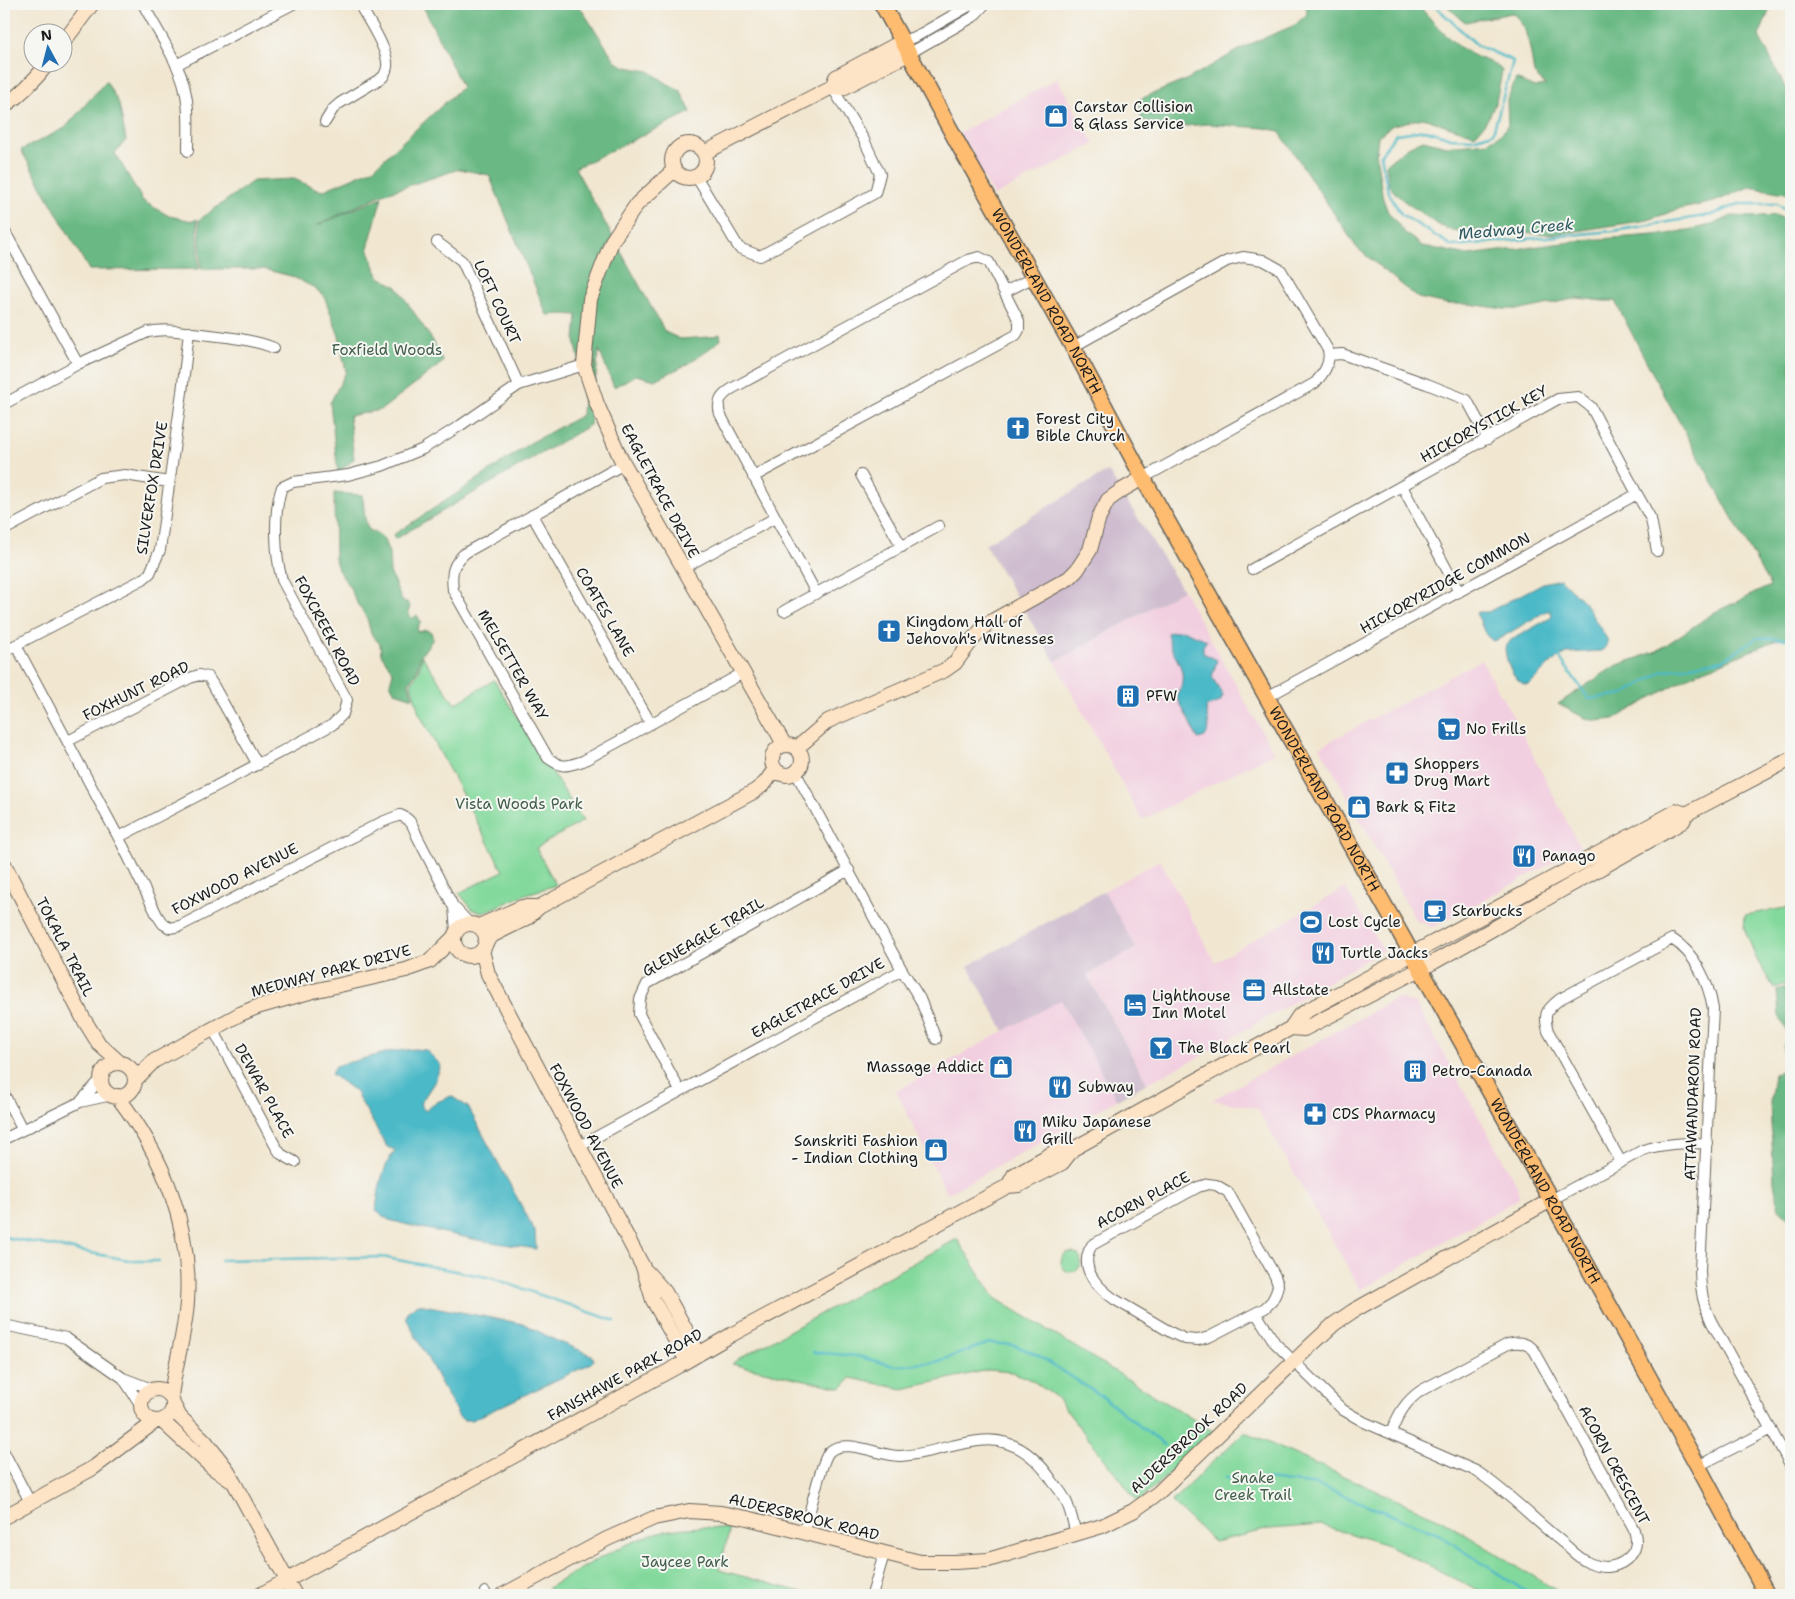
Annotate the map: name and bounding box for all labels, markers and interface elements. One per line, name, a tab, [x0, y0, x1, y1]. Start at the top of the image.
north arrow	[22, 22, 72, 72]
text: N	[40, 25, 53, 45]
place label: Carstar Collision & Glass Service	[1074, 97, 1193, 134]
shop icon: Carstar Collision & Glass Service	[1043, 103, 1069, 129]
street label: WONDERLAND ROAD NORTH	[987, 205, 1107, 398]
water label: Medway Creek	[1457, 213, 1575, 245]
street label: LOFT COURT	[469, 257, 525, 347]
park label: Foxfield Woods	[332, 340, 442, 360]
street label: HICKORYSTICK KEY	[1417, 381, 1551, 467]
place label: Forest City Bible Church	[1036, 409, 1125, 446]
church icon: Forest City Bible Church	[1005, 415, 1031, 441]
street label: SILVERFOX DRIVE	[132, 420, 172, 556]
street label: EAGLETRACE DRIVE	[616, 420, 704, 562]
street label: HICKORYRIDGE COMMON	[1356, 528, 1534, 638]
street label: COATES LANE	[571, 564, 639, 660]
street label: FOXCREEK ROAD	[289, 572, 365, 690]
street label: MELSETTER WAY	[473, 606, 553, 724]
place label: Kingdom Hall of Jehovah's Witnesses	[906, 612, 1054, 649]
church icon: Kingdom Hall of Jehovah's Witnesses	[876, 618, 902, 644]
street label: FOXHUNT ROAD	[79, 657, 193, 725]
building icon: PFW	[1115, 683, 1141, 709]
place label: PFW	[1146, 686, 1177, 706]
street label: WONDERLAND ROAD NORTH	[1264, 703, 1385, 895]
supermarket icon: No Frills	[1436, 716, 1462, 742]
place label: No Frills	[1466, 719, 1526, 739]
place label: Shoppers Drug Mart	[1414, 754, 1490, 791]
pharmacy icon: Shoppers Drug Mart	[1384, 760, 1410, 786]
park label: Vista Woods Park	[455, 794, 583, 814]
shop icon: Bark & Fitz	[1346, 794, 1372, 820]
place label: Bark & Fitz	[1376, 797, 1456, 817]
street label: FOXWOOD AVENUE	[168, 838, 302, 920]
restaurant icon: Panago	[1511, 843, 1537, 869]
place label: Panago	[1542, 846, 1596, 866]
street label: GLENEAGLE TRAIL	[638, 893, 768, 981]
street label: TOKALA TRAIL	[31, 894, 99, 1000]
cafe icon: Starbucks	[1422, 898, 1448, 924]
place label: Starbucks	[1452, 901, 1523, 921]
sports icon: Lost Cycle	[1298, 909, 1324, 935]
place label: Lost Cycle	[1328, 912, 1401, 932]
street label: MEDWAY PARK DRIVE	[249, 940, 413, 1002]
restaurant icon: Turtle Jacks	[1310, 940, 1336, 966]
place label: Turtle Jacks	[1340, 943, 1428, 963]
street label: EAGLETRACE DRIVE	[748, 953, 888, 1043]
office icon: Allstate	[1241, 977, 1267, 1003]
place label: Allstate	[1272, 980, 1329, 1000]
place label: Lighthouse Inn Motel	[1152, 986, 1231, 1023]
hotel icon: Lighthouse Inn Motel	[1122, 992, 1148, 1018]
street label: ATTAWANDARON ROAD	[1680, 1007, 1706, 1181]
bar icon: The Black Pearl	[1148, 1035, 1174, 1061]
place label: The Black Pearl	[1178, 1038, 1291, 1058]
street label: DEWAR PLACE	[230, 1040, 298, 1142]
shop icon: Massage Addict	[988, 1054, 1014, 1080]
place label: Massage Addict	[867, 1057, 984, 1077]
building icon: Petro-Canada	[1402, 1058, 1428, 1084]
street label: FOXWOOD AVENUE	[544, 1060, 628, 1192]
place label: Petro-Canada	[1432, 1061, 1533, 1081]
restaurant icon: Subway	[1047, 1074, 1073, 1100]
place label: Subway	[1078, 1077, 1134, 1097]
street label: WONDERLAND ROAD NORTH	[1485, 1095, 1605, 1288]
pharmacy icon: CDS Pharmacy	[1302, 1101, 1328, 1127]
place label: CDS Pharmacy	[1332, 1104, 1436, 1124]
place label: Miku Japanese Grill	[1042, 1112, 1151, 1149]
restaurant icon: Miku Japanese Grill	[1012, 1118, 1038, 1144]
place label: Sanskriti Fashion - Indian Clothing	[791, 1131, 918, 1168]
shop icon: Sanskriti Fashion - Indian Clothing	[923, 1137, 949, 1163]
street label: ACORN PLACE	[1093, 1167, 1193, 1233]
street label: FANSHAWE PARK ROAD	[544, 1324, 706, 1426]
street label: ALDERSBROOK ROAD	[1126, 1378, 1252, 1498]
street label: ACORN CRESCENT	[1574, 1402, 1654, 1528]
park label: Snake Creek Trail	[1214, 1468, 1292, 1505]
street label: ALDERSBROOK ROAD	[727, 1489, 881, 1545]
park label: Jaycee Park	[641, 1552, 729, 1572]

